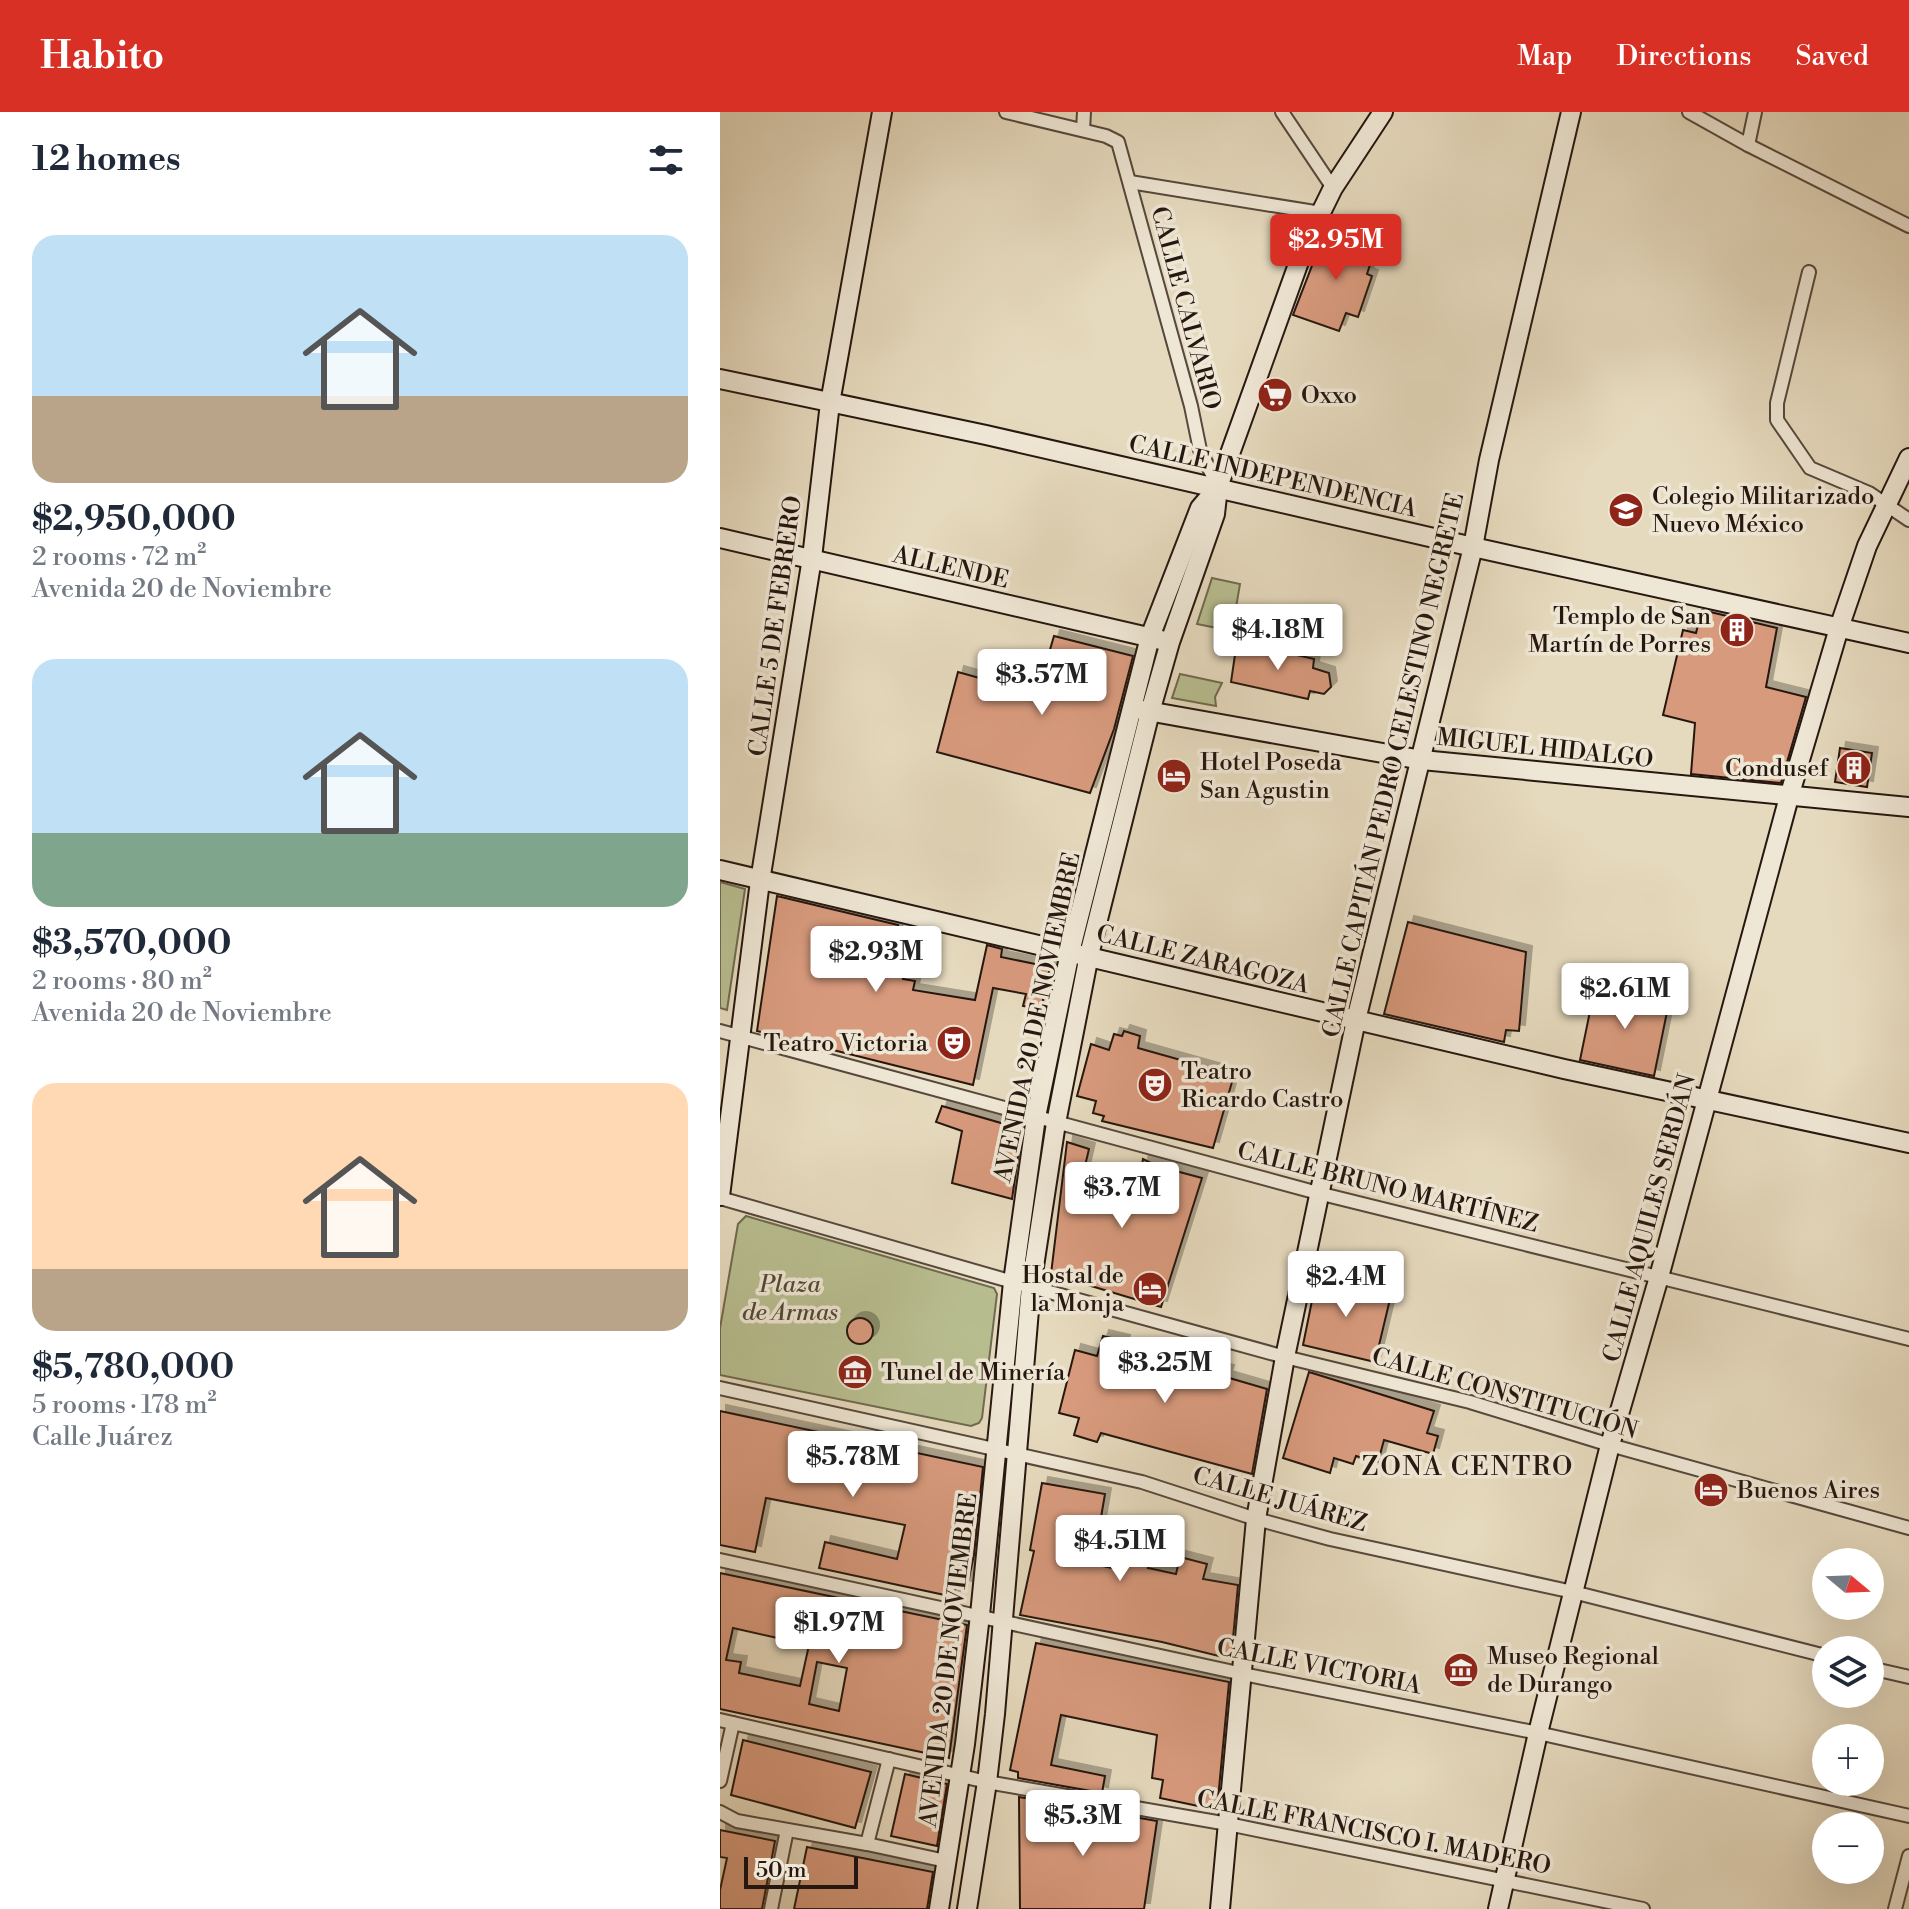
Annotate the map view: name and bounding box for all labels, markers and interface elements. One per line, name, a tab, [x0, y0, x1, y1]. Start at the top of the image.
text: Habito	[40, 33, 164, 80]
text: Map	[1517, 39, 1572, 74]
text: Directions	[1616, 39, 1751, 74]
text: Saved	[1795, 39, 1869, 74]
icon: filters	[644, 138, 688, 182]
text: 12 homes	[32, 139, 181, 181]
street label: CALLE CALVARIO	[1143, 203, 1227, 413]
pin: $2.95M	[1271, 214, 1401, 282]
text: $2.95M	[1288, 224, 1384, 256]
icon: home	[288, 287, 432, 431]
supermarket icon: Oxxo	[1256, 376, 1294, 414]
place label: Oxxo	[1301, 381, 1357, 411]
street label: CALLE INDEPENDENCIA	[1126, 429, 1420, 525]
place label: Colegio Militarizado Nuevo México	[1652, 482, 1874, 540]
street label: CALLE CAPITÁN PEDRO CELESTINO NEGRETE	[1316, 490, 1471, 1041]
school or university icon: Colegio Militarizado Nuevo México	[1607, 491, 1645, 529]
street label: CALLE 5 DE FEBRERO	[743, 494, 809, 758]
text: $2,950,000	[32, 499, 236, 541]
street label: ALLENDE	[889, 540, 1012, 596]
text: 2 rooms · 72 m²	[32, 541, 206, 573]
text: Avenida 20 de Noviembre	[32, 573, 332, 605]
place label: Templo de San Martín de Porres	[1528, 602, 1711, 660]
pin: $4.18M	[1213, 604, 1343, 672]
building icon: Templo de San Martín de Porres	[1718, 611, 1756, 649]
text: $4.18M	[1232, 614, 1324, 646]
pin: $3.57M	[977, 649, 1107, 717]
text: $3.57M	[996, 659, 1088, 691]
icon: home	[288, 711, 432, 855]
street label: MIGUEL HIDALGO	[1435, 723, 1655, 775]
place label: Hotel Poseda San Agustin	[1200, 748, 1343, 806]
building icon: Condusef	[1835, 749, 1873, 787]
place label: Condusef	[1725, 754, 1829, 784]
hotel icon: Hotel Poseda San Agustin	[1155, 757, 1193, 795]
street label: AVENIDA 20 DE NOVIEMBRE	[988, 849, 1088, 1186]
street label: CALLE ZARAGOZA	[1093, 919, 1313, 1001]
text: $3,570,000	[32, 923, 231, 965]
pin: $2.93M	[811, 926, 941, 994]
text: $2.93M	[829, 936, 923, 968]
pin: $2.61M	[1560, 963, 1690, 1031]
text: 2 rooms · 80 m²	[32, 965, 212, 997]
text: $2.61M	[1579, 973, 1671, 1005]
text: Avenida 20 de Noviembre	[32, 997, 332, 1029]
theatre icon: Teatro Victoria	[935, 1024, 973, 1062]
place label: Teatro Victoria	[764, 1029, 929, 1059]
place label: Teatro Ricardo Castro	[1181, 1057, 1343, 1115]
theatre icon: Teatro Ricardo Castro	[1136, 1066, 1174, 1104]
street label: CALLE AQUILES SERDÁN	[1596, 1071, 1703, 1366]
icon: home	[288, 1135, 432, 1279]
street label: CALLE BRUNO MARTÍNEZ	[1234, 1135, 1542, 1240]
pin: $3.7M	[1066, 1162, 1178, 1230]
text: $3.7M	[1083, 1172, 1161, 1204]
pin: $2.4M	[1290, 1251, 1402, 1319]
place label: Hostal de la Monja	[1022, 1261, 1125, 1319]
text: $2.4M	[1306, 1261, 1386, 1293]
park label: Plaza de Armas	[742, 1270, 838, 1328]
hotel icon: Hostal de la Monja	[1131, 1270, 1169, 1308]
pin: $3.25M	[1100, 1337, 1230, 1405]
street label: CALLE CONSTITUCIÓN	[1368, 1340, 1642, 1446]
text: $5,780,000	[32, 1347, 234, 1389]
text: $3.25M	[1118, 1347, 1212, 1379]
museum icon: Tunel de Minería	[836, 1353, 874, 1391]
place label: Tunel de Minería	[881, 1358, 1066, 1388]
text: 5 rooms · 178 m²	[32, 1389, 217, 1421]
text: Calle Juárez	[32, 1421, 173, 1453]
pin: $5.78M	[788, 1431, 918, 1499]
text: $5.78M	[806, 1441, 900, 1473]
district label: ZONA CENTRO	[1362, 1451, 1574, 1483]
street label: CALLE JUÁREZ	[1189, 1460, 1371, 1539]
hotel icon: Buenos Aires	[1692, 1471, 1730, 1509]
place label: Buenos Aires	[1736, 1476, 1880, 1506]
street label: AVENIDA 20 DE NOVIEMBRE	[913, 1491, 984, 1830]
pin: $4.51M	[1055, 1515, 1185, 1583]
text: $4.51M	[1074, 1525, 1166, 1557]
north arrow	[1812, 1548, 1884, 1620]
map controls	[1812, 1548, 1884, 1884]
pin: $1.97M	[774, 1597, 904, 1665]
text: $1.97M	[793, 1607, 885, 1639]
street label: CALLE VICTORIA	[1214, 1632, 1424, 1702]
button: layers	[1812, 1636, 1884, 1708]
place label: Museo Regional de Durango	[1487, 1642, 1659, 1700]
museum icon: Museo Regional de Durango	[1442, 1651, 1480, 1689]
button: +	[1812, 1724, 1884, 1796]
street label: CALLE FRANCISCO I. MADERO	[1194, 1784, 1553, 1882]
pin: $5.3M	[1027, 1790, 1139, 1858]
text: $5.3M	[1044, 1800, 1122, 1832]
button: −	[1812, 1812, 1884, 1884]
scale bar	[744, 1853, 858, 1889]
text: 50 m	[756, 1857, 807, 1884]

